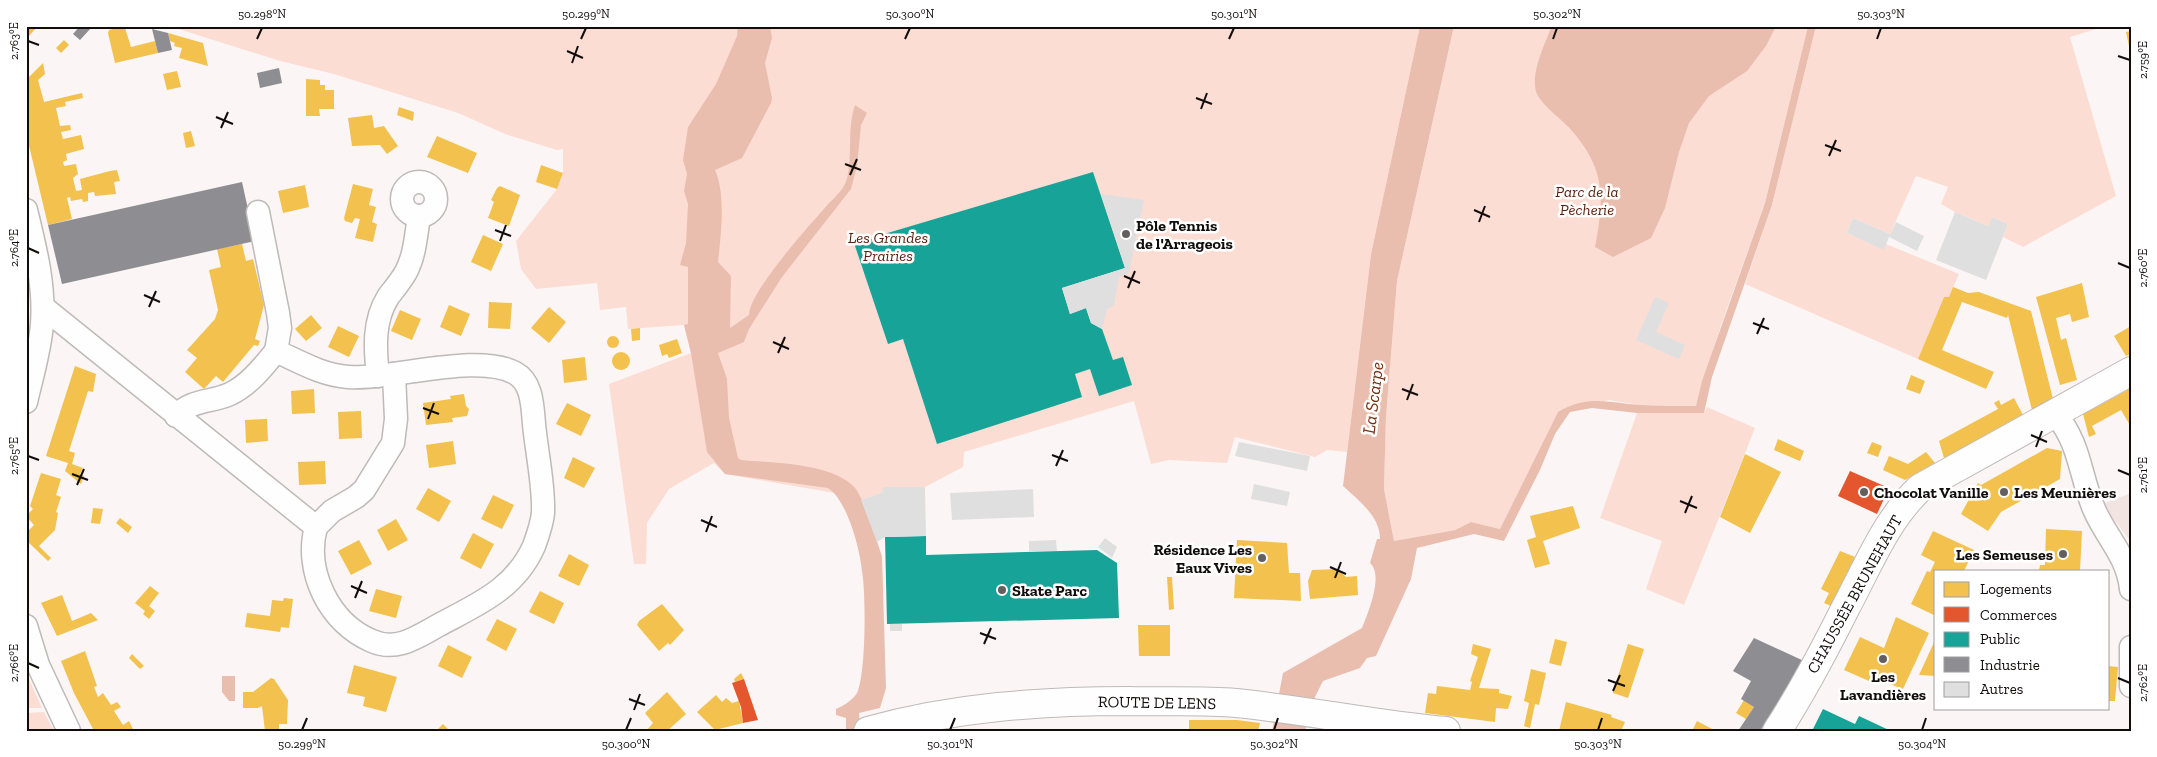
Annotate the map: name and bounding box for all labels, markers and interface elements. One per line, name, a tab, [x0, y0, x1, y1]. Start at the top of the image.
text: 50.298°N	[238, 7, 286, 21]
text: 50.299°N	[562, 7, 610, 21]
text: 50.300°N	[886, 7, 934, 21]
text: 50.301°N	[1211, 7, 1257, 21]
text: 50.302°N	[1533, 7, 1581, 21]
text: 50.303°N	[1857, 7, 1905, 21]
text: 2.763°E	[7, 22, 21, 60]
text: 2.759°E	[2136, 41, 2150, 79]
park label: Parc de la Pècherie	[1555, 182, 1619, 219]
place label: Pôle Tennis de l'Arrageois	[1136, 216, 1233, 253]
park label: Les Grandes Prairies	[848, 228, 928, 265]
marker: Pôle Tennis de l'Arrageois	[1120, 228, 1132, 240]
text: 2.764°E	[7, 229, 21, 267]
text: 2.760°E	[2136, 249, 2150, 287]
water label: La Scarpe	[1358, 361, 1388, 435]
text: 2.765°E	[7, 437, 21, 475]
text: 2.761°E	[2136, 457, 2150, 493]
place label: Chocolat Vanille	[1874, 483, 1989, 502]
place label: Les Meunières	[2014, 483, 2116, 502]
marker: Chocolat Vanille	[1858, 486, 1870, 498]
marker: Les Meunières	[1998, 486, 2010, 498]
street label: CHAUSSÉE BRUNEHAUT	[1803, 512, 1906, 677]
place label: Résidence Les Eaux Vives	[1153, 540, 1252, 577]
place label: Les Semeuses	[1956, 545, 2053, 564]
marker: Les Semeuses	[2057, 548, 2069, 560]
marker: Résidence Les Eaux Vives	[1256, 552, 1268, 564]
legend	[1934, 570, 2110, 710]
text: Logements	[1980, 580, 2052, 598]
place label: Skate Parc	[1012, 581, 1088, 600]
marker: Skate Parc	[996, 584, 1008, 596]
text: Commerces	[1980, 606, 2057, 624]
text: Public	[1980, 630, 2020, 648]
text: 2.766°E	[7, 644, 21, 682]
marker: Les Lavandières	[1877, 653, 1889, 665]
text: Industrie	[1980, 656, 2040, 674]
text: 2.762°E	[2136, 664, 2150, 702]
place label: Les Lavandières	[1840, 667, 1926, 704]
text: Autres	[1980, 680, 2023, 698]
street label: ROUTE DE LENS	[1098, 692, 1216, 713]
text: 50.299°N	[278, 737, 326, 751]
text: 50.300°N	[602, 737, 650, 751]
text: 50.301°N	[927, 737, 973, 751]
text: 50.302°N	[1250, 737, 1298, 751]
text: 50.303°N	[1574, 737, 1622, 751]
text: 50.304°N	[1898, 737, 1946, 751]

